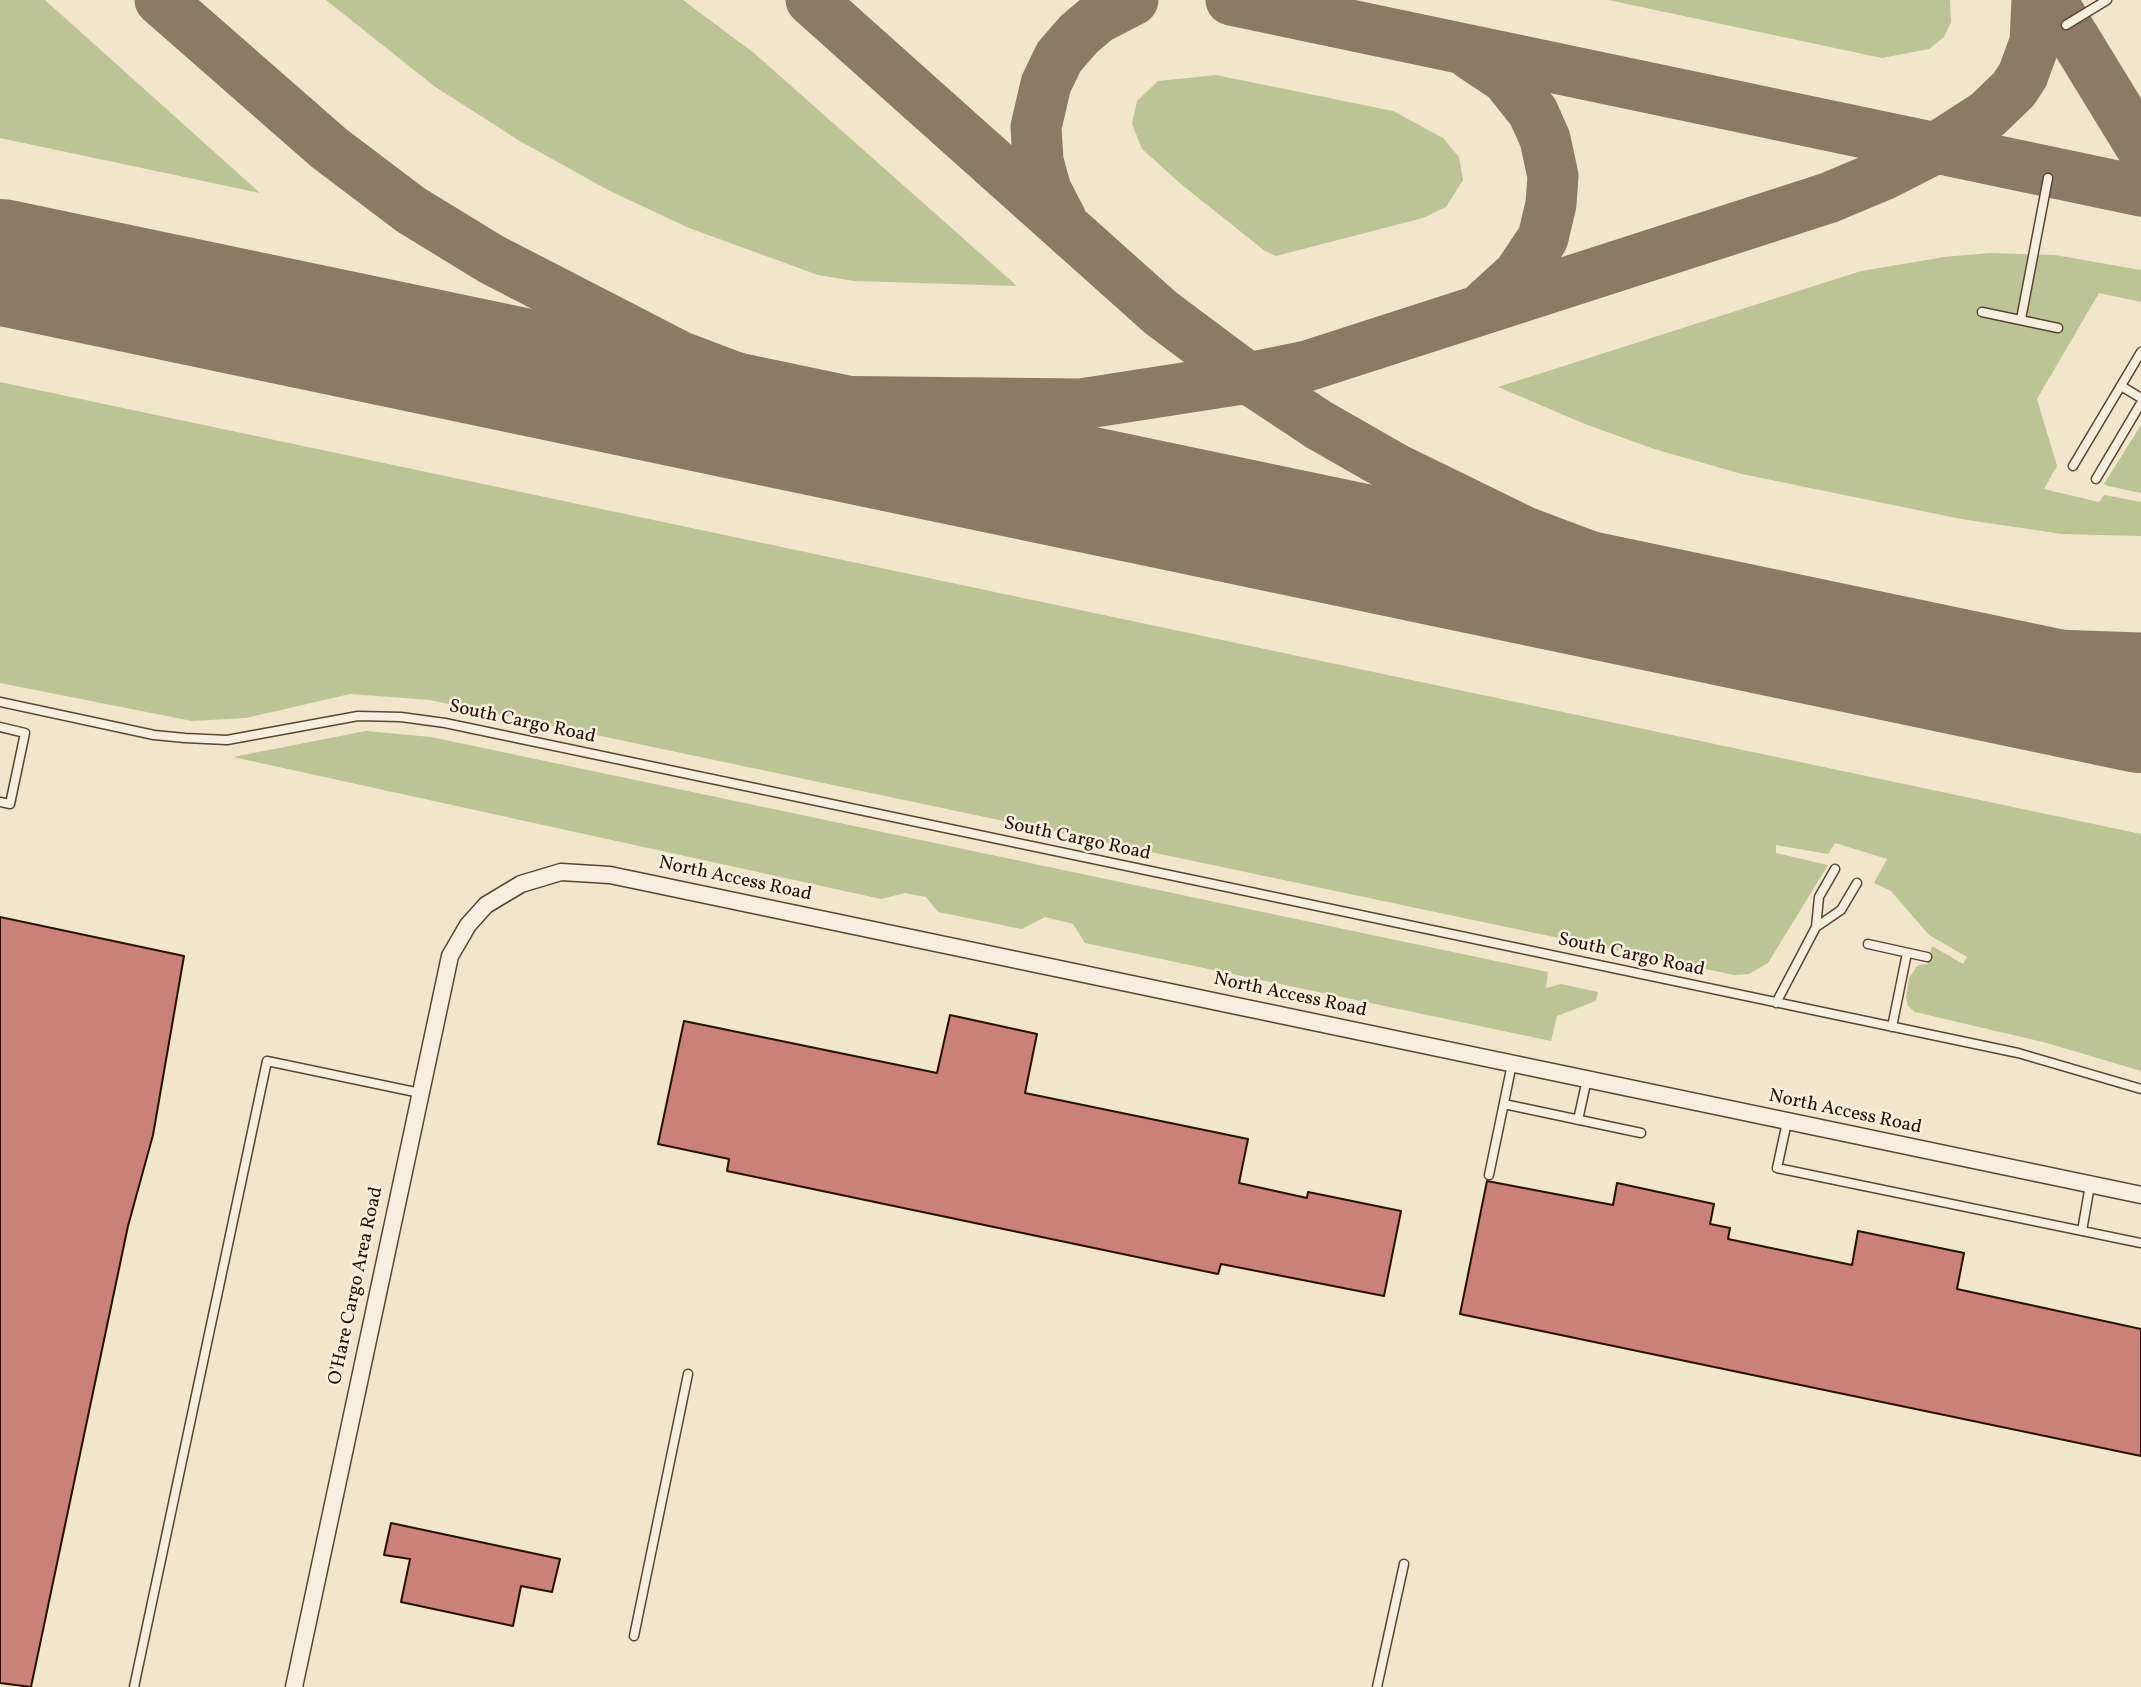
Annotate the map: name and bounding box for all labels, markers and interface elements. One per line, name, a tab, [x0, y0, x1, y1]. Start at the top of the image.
street label: South Cargo Road	[447, 696, 597, 750]
street label: South Cargo Road	[1002, 813, 1152, 867]
street label: North Access Road	[656, 853, 814, 907]
street label: South Cargo Road	[1556, 929, 1706, 983]
street label: North Access Road	[1211, 969, 1369, 1023]
street label: North Access Road	[1766, 1086, 1924, 1140]
street label: O'Hare Cargo Area Road	[325, 1185, 389, 1387]

